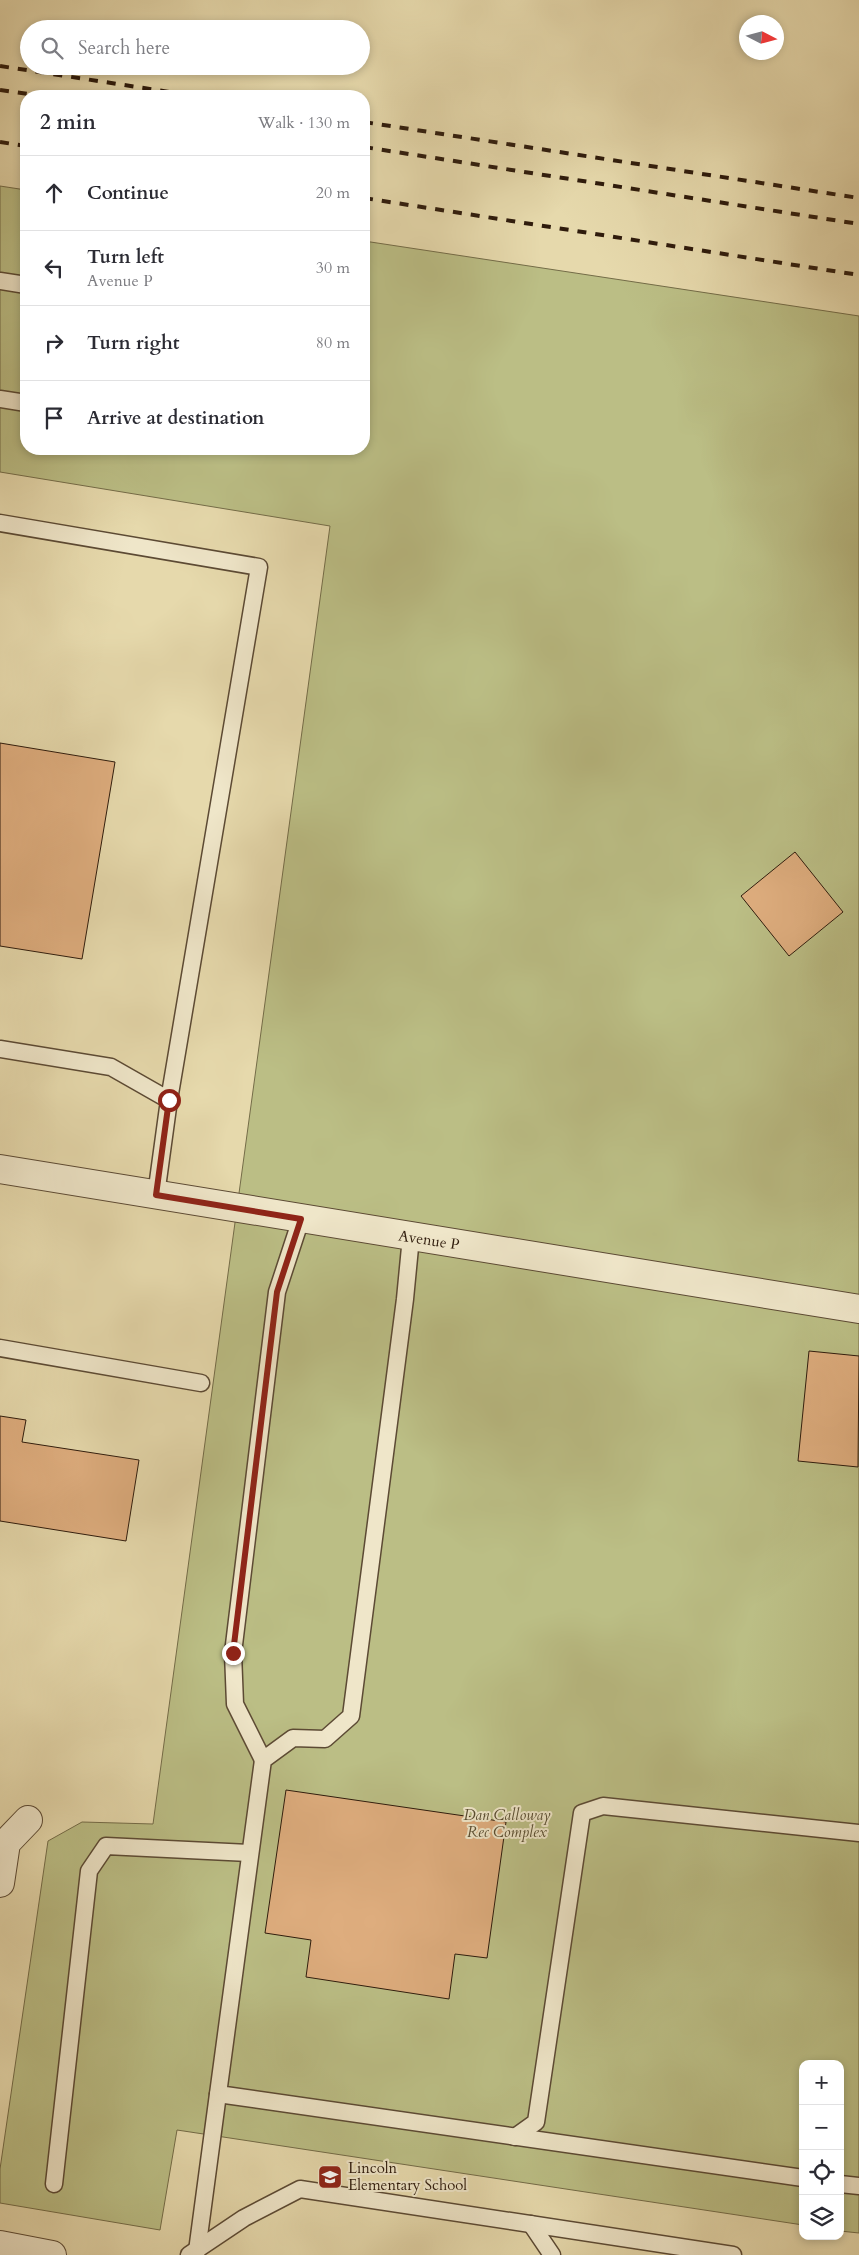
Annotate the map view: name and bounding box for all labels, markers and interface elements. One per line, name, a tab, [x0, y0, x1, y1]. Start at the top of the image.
north arrow	[739, 15, 784, 60]
search box	[20, 20, 370, 75]
icon: search	[38, 34, 66, 62]
text: Search here	[78, 35, 170, 61]
text: 2 min	[40, 108, 96, 137]
text: Walk · 130 m	[258, 112, 350, 134]
icon: ahead	[40, 179, 68, 207]
text: Continue	[87, 180, 169, 206]
text: 20 m	[316, 182, 350, 204]
text: Turn left	[87, 244, 164, 270]
icon: left	[40, 254, 68, 282]
text: 30 m	[316, 257, 350, 279]
text: Avenue P	[87, 270, 153, 292]
icon: right	[40, 329, 68, 357]
text: Turn right	[87, 330, 179, 356]
text: 80 m	[316, 332, 350, 354]
icon: arrive	[40, 404, 68, 432]
text: Arrive at destination	[87, 405, 264, 431]
route start	[158, 1089, 181, 1112]
street label: Avenue P	[397, 1225, 461, 1255]
route end	[222, 1642, 245, 1665]
park label: Dan Calloway Rec Complex	[463, 1805, 551, 1842]
map controls	[799, 2060, 844, 2240]
button: +	[799, 2060, 844, 2105]
button: −	[799, 2105, 844, 2150]
button: locate	[799, 2150, 844, 2195]
place label: Lincoln Elementary School	[348, 2158, 467, 2195]
school or university icon: Lincoln Elementary School	[317, 2164, 343, 2190]
button: layers	[799, 2195, 844, 2240]

